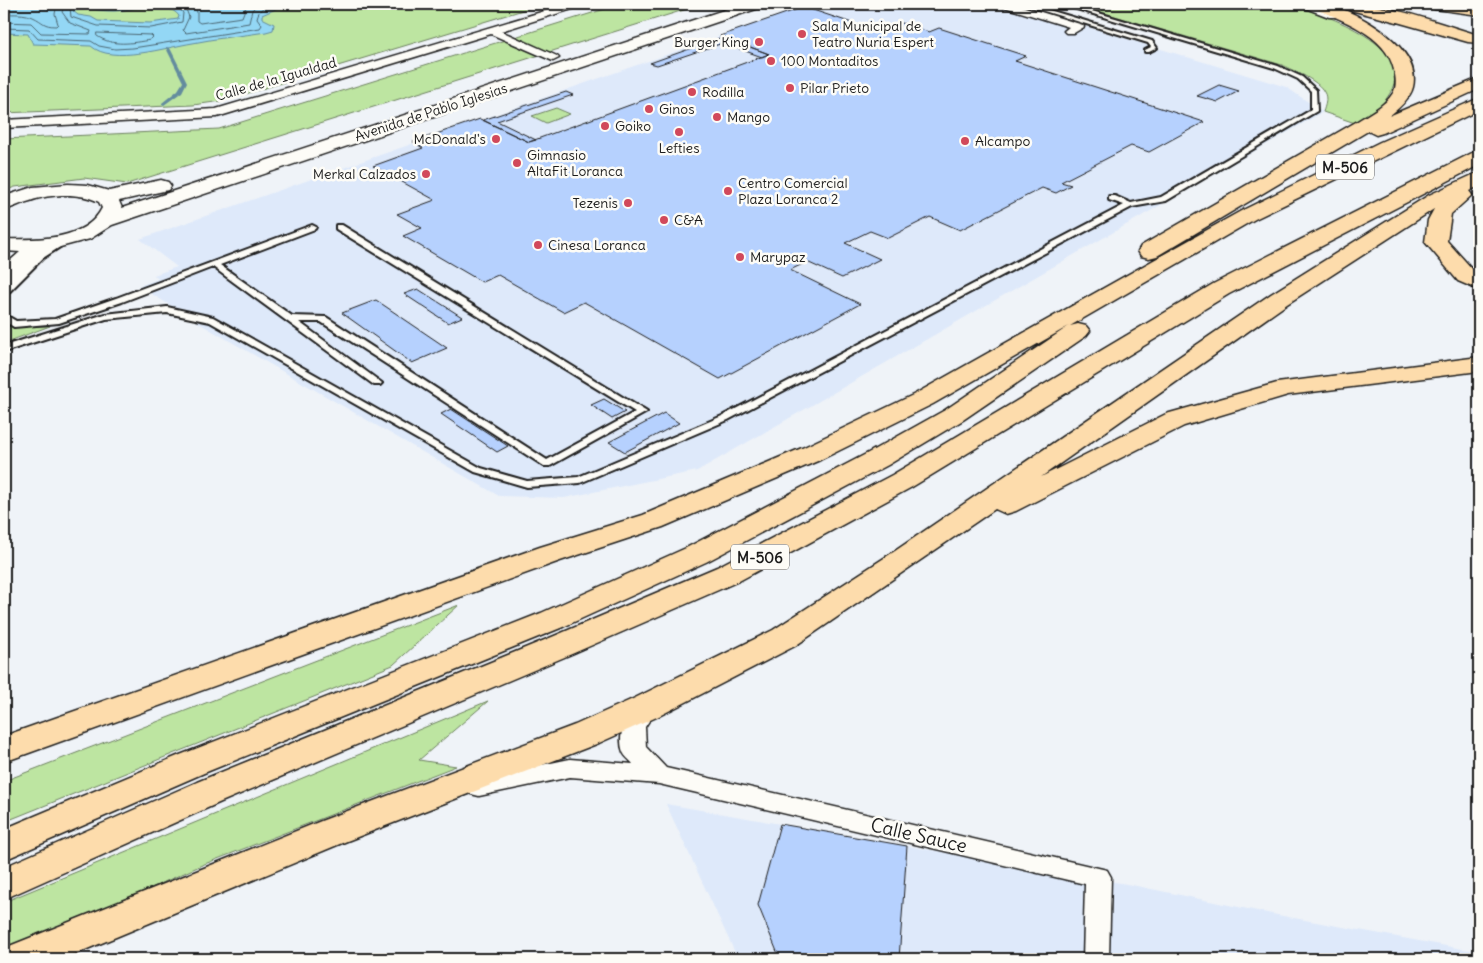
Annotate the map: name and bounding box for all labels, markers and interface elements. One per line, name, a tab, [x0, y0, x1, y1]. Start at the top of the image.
place label: Sala Municipal de Teatro Nuria Espert	[812, 17, 934, 51]
marker: Sala Municipal de Teatro Nuria Espert	[796, 28, 808, 40]
place label: Burger King	[674, 33, 749, 51]
marker: Burger King	[753, 36, 765, 48]
place label: 100 Montaditos	[781, 52, 878, 70]
street label: Calle de la Igualdad	[213, 53, 339, 105]
marker: 100 Montaditos	[765, 55, 777, 67]
street label: Avenida de Pablo Iglesias	[352, 79, 510, 145]
place label: Pilar Prieto	[800, 79, 869, 97]
marker: Pilar Prieto	[784, 82, 796, 94]
place label: Rodilla	[702, 83, 744, 101]
marker: Rodilla	[686, 86, 698, 98]
place label: Ginos	[659, 100, 695, 118]
marker: Ginos	[643, 103, 655, 115]
place label: Mango	[727, 108, 770, 126]
marker: Mango	[711, 111, 723, 123]
place label: Goiko	[615, 117, 651, 135]
marker: Goiko	[599, 120, 611, 132]
marker: Lefties	[673, 126, 685, 138]
place label: McDonald's	[413, 130, 486, 148]
place label: Alcampo	[975, 132, 1030, 150]
marker: McDonald's	[490, 133, 502, 145]
marker: Alcampo	[959, 135, 971, 147]
place label: Lefties	[658, 139, 700, 157]
place label: Gimnasio AltaFit Loranca	[527, 146, 623, 180]
road number: M-506	[1316, 154, 1374, 180]
marker: Gimnasio AltaFit Loranca	[511, 157, 523, 169]
place label: Merkal Calzados	[313, 165, 416, 183]
marker: Merkal Calzados	[420, 168, 432, 180]
place label: Centro Comercial Plaza Loranca 2	[738, 174, 848, 208]
marker: Centro Comercial Plaza Loranca 2	[722, 185, 734, 197]
place label: Tezenis	[573, 194, 618, 212]
marker: Tezenis	[622, 197, 634, 209]
place label: C&A	[674, 211, 703, 229]
marker: C&A	[658, 214, 670, 226]
place label: Cinesa Loranca	[548, 236, 646, 254]
marker: Cinesa Loranca	[532, 239, 544, 251]
place label: Marypaz	[750, 248, 806, 266]
marker: Marypaz	[734, 251, 746, 263]
road number: M-506	[731, 544, 789, 570]
street label: Calle Sauce	[868, 812, 970, 858]

